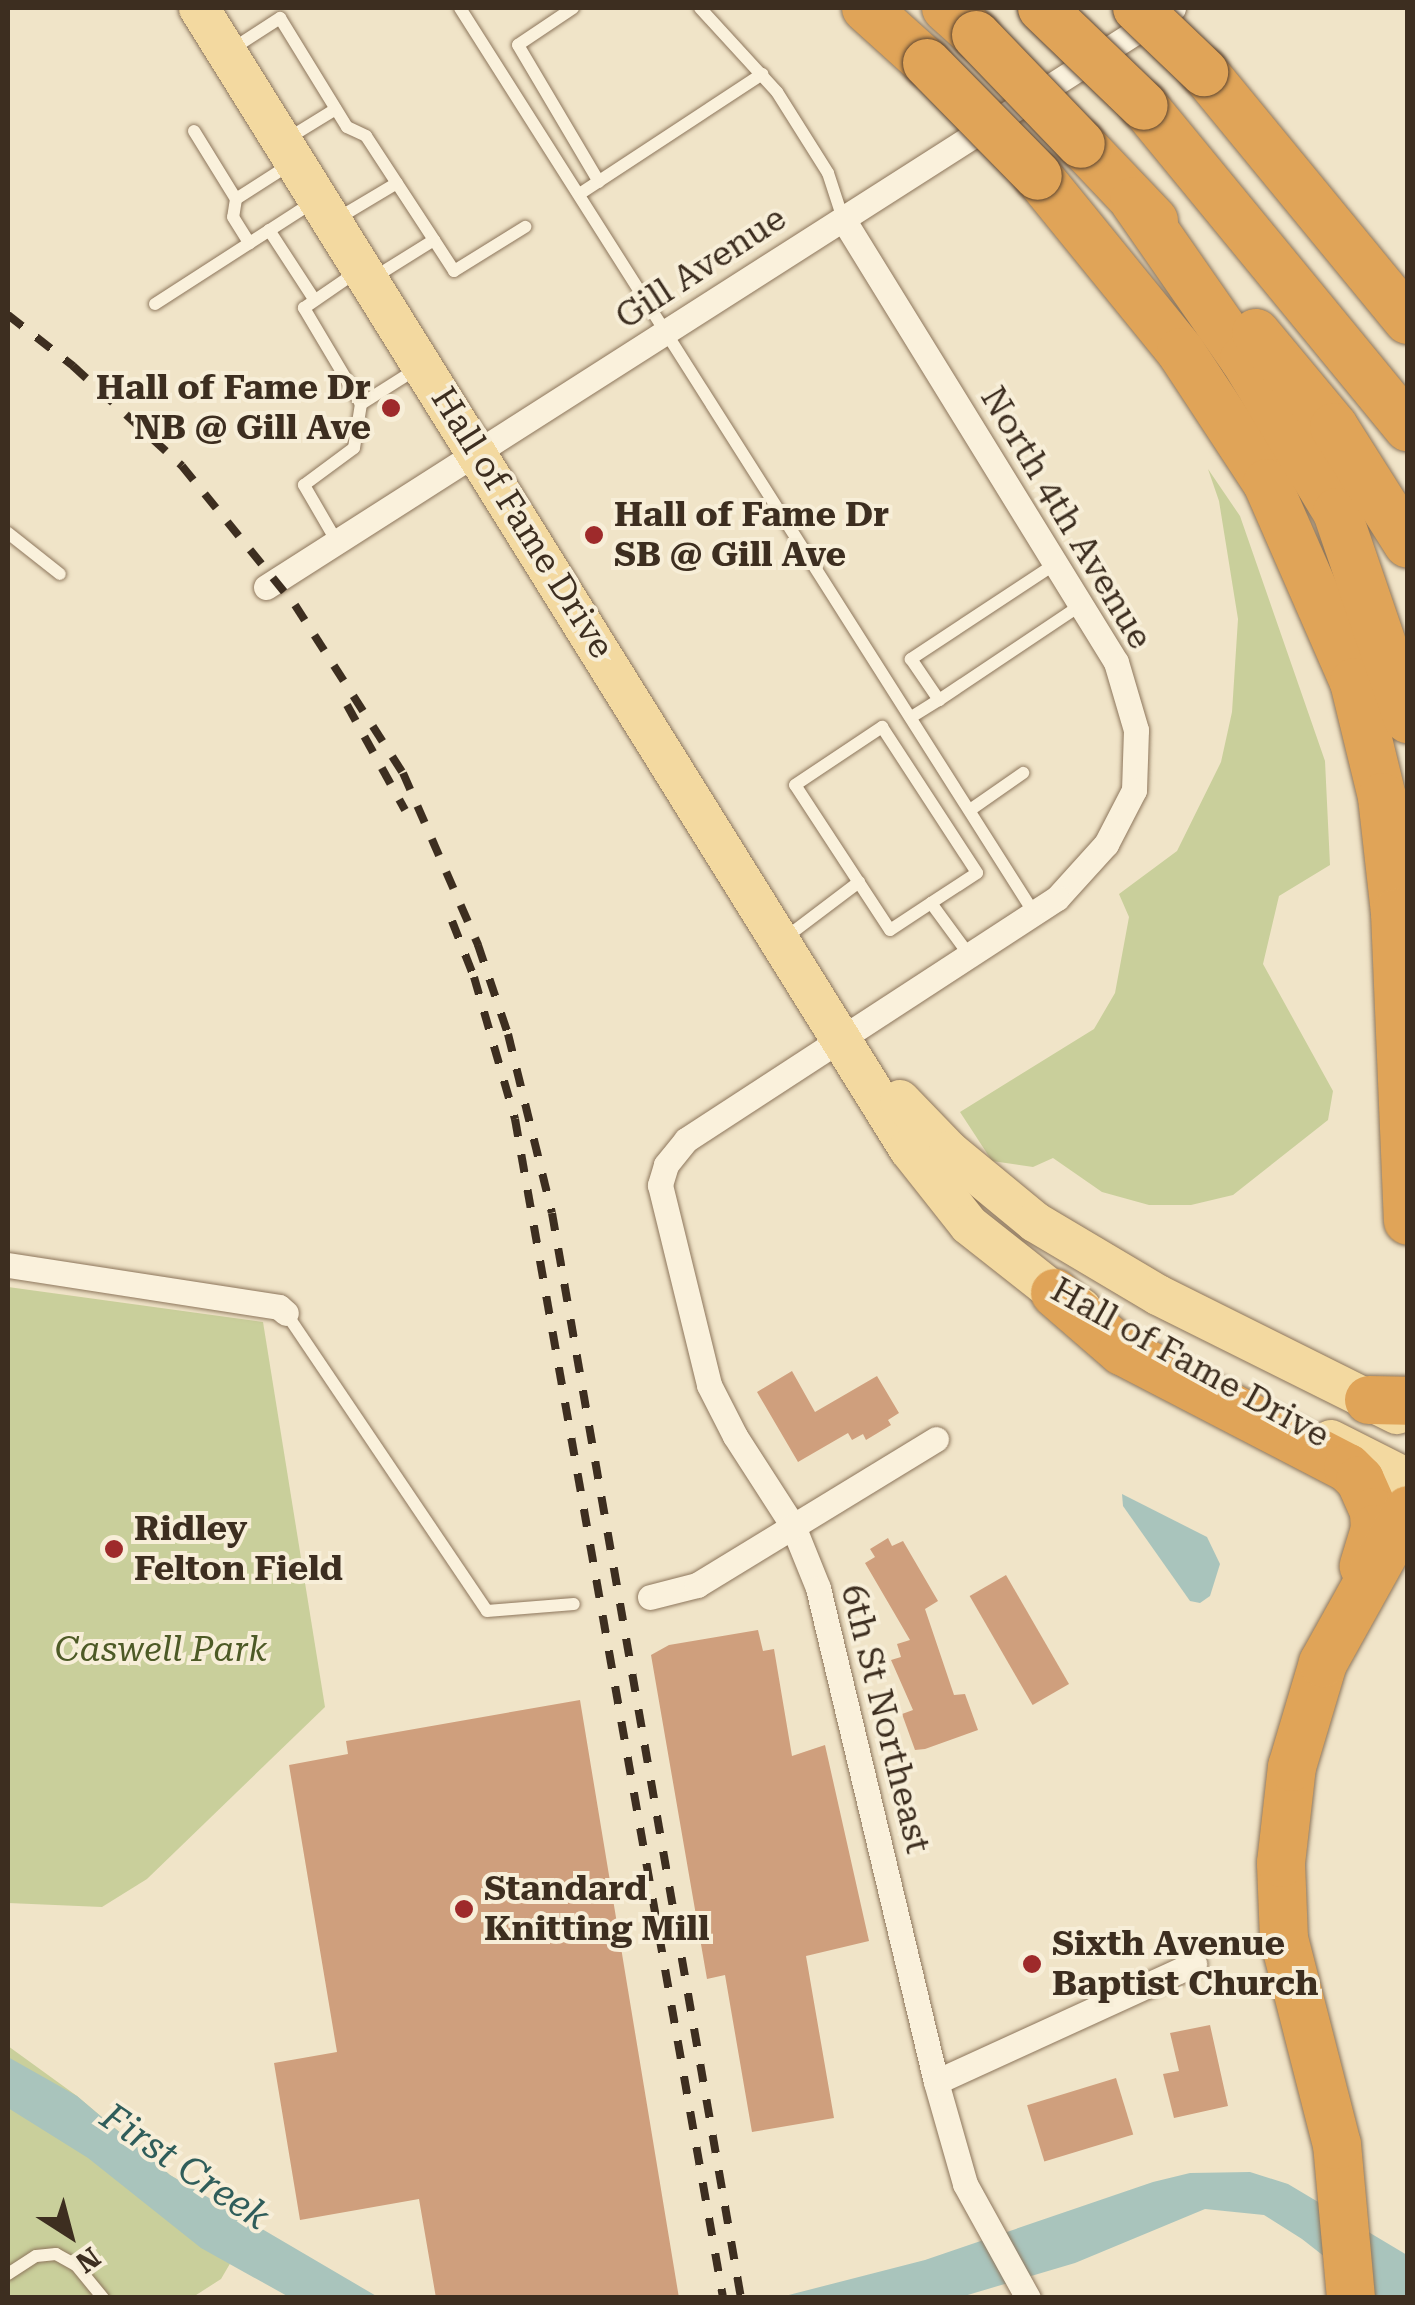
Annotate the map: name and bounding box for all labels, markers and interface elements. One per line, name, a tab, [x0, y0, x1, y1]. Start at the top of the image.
street label: Gill Avenue	[608, 198, 794, 338]
place label: Hall of Fame Dr NB @ Gill Ave	[96, 367, 371, 449]
street label: North 4th Avenue	[971, 379, 1161, 657]
street label: Hall of Fame Drive	[422, 380, 622, 666]
marker: Hall of Fame Dr NB @ Gill Ave	[380, 397, 402, 419]
place label: Hall of Fame Dr SB @ Gill Ave	[614, 494, 889, 576]
marker: Hall of Fame Dr SB @ Gill Ave	[583, 524, 605, 546]
street label: Hall of Fame Drive	[1044, 1269, 1336, 1457]
place label: Ridley Felton Field	[134, 1508, 343, 1590]
marker: Ridley Felton Field	[103, 1538, 125, 1560]
street label: 6th St Northeast	[831, 1580, 939, 1858]
park label: Caswell Park	[55, 1629, 267, 1671]
place label: Standard Knitting Mill	[484, 1868, 710, 1950]
marker: Standard Knitting Mill	[453, 1898, 475, 1920]
place label: Sixth Avenue Baptist Church	[1052, 1923, 1318, 2005]
marker: Sixth Avenue Baptist Church	[1021, 1953, 1043, 1975]
water label: First Creek	[92, 2094, 278, 2240]
north arrow	[20, 2185, 120, 2285]
text: N	[70, 2240, 106, 2279]

